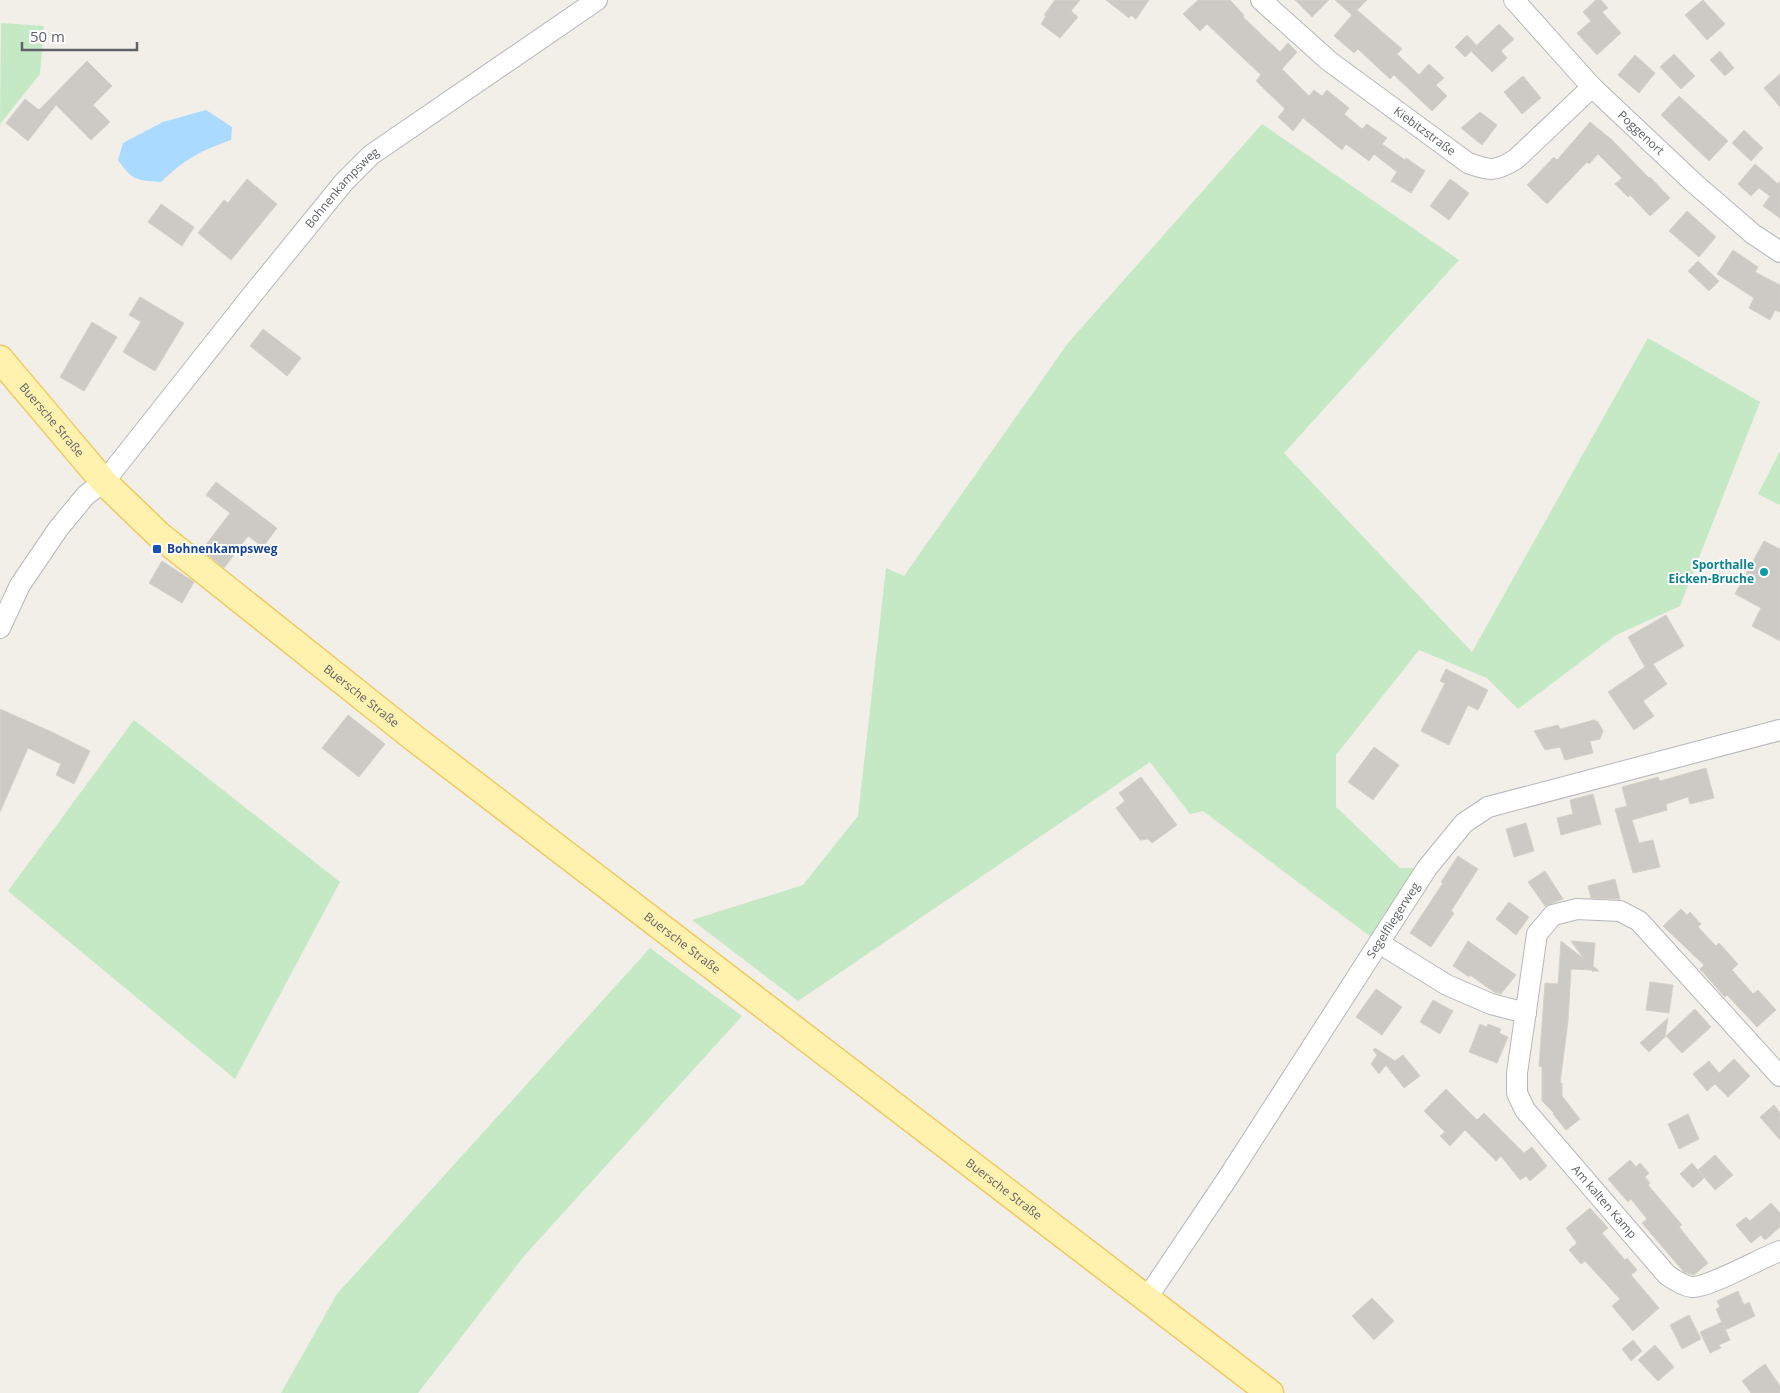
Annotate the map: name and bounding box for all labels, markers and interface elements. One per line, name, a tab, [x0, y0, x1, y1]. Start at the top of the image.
scale bar	[22, 20, 138, 52]
text: 50 m	[30, 26, 65, 46]
street label: Kiebitzstraße	[1390, 102, 1460, 159]
street label: Poggenort	[1614, 107, 1668, 159]
street label: Bohnenkampsweg	[301, 143, 383, 232]
street label: Buersche Straße	[16, 379, 88, 461]
place label: Bohnenkampsweg	[167, 540, 278, 557]
marker: Bohnenkampsweg	[151, 543, 163, 555]
place label: Sporthalle Eicken-Bruche	[1669, 556, 1754, 587]
marker: Sporthalle Eicken-Bruche	[1758, 566, 1770, 578]
street label: Buersche Straße	[320, 660, 403, 731]
street label: Segelfliegerweg	[1362, 878, 1424, 961]
street label: Buersche Straße	[641, 908, 724, 978]
street label: Buersche Straße	[962, 1154, 1046, 1224]
street label: Am kalten Kamp	[1568, 1161, 1641, 1242]

